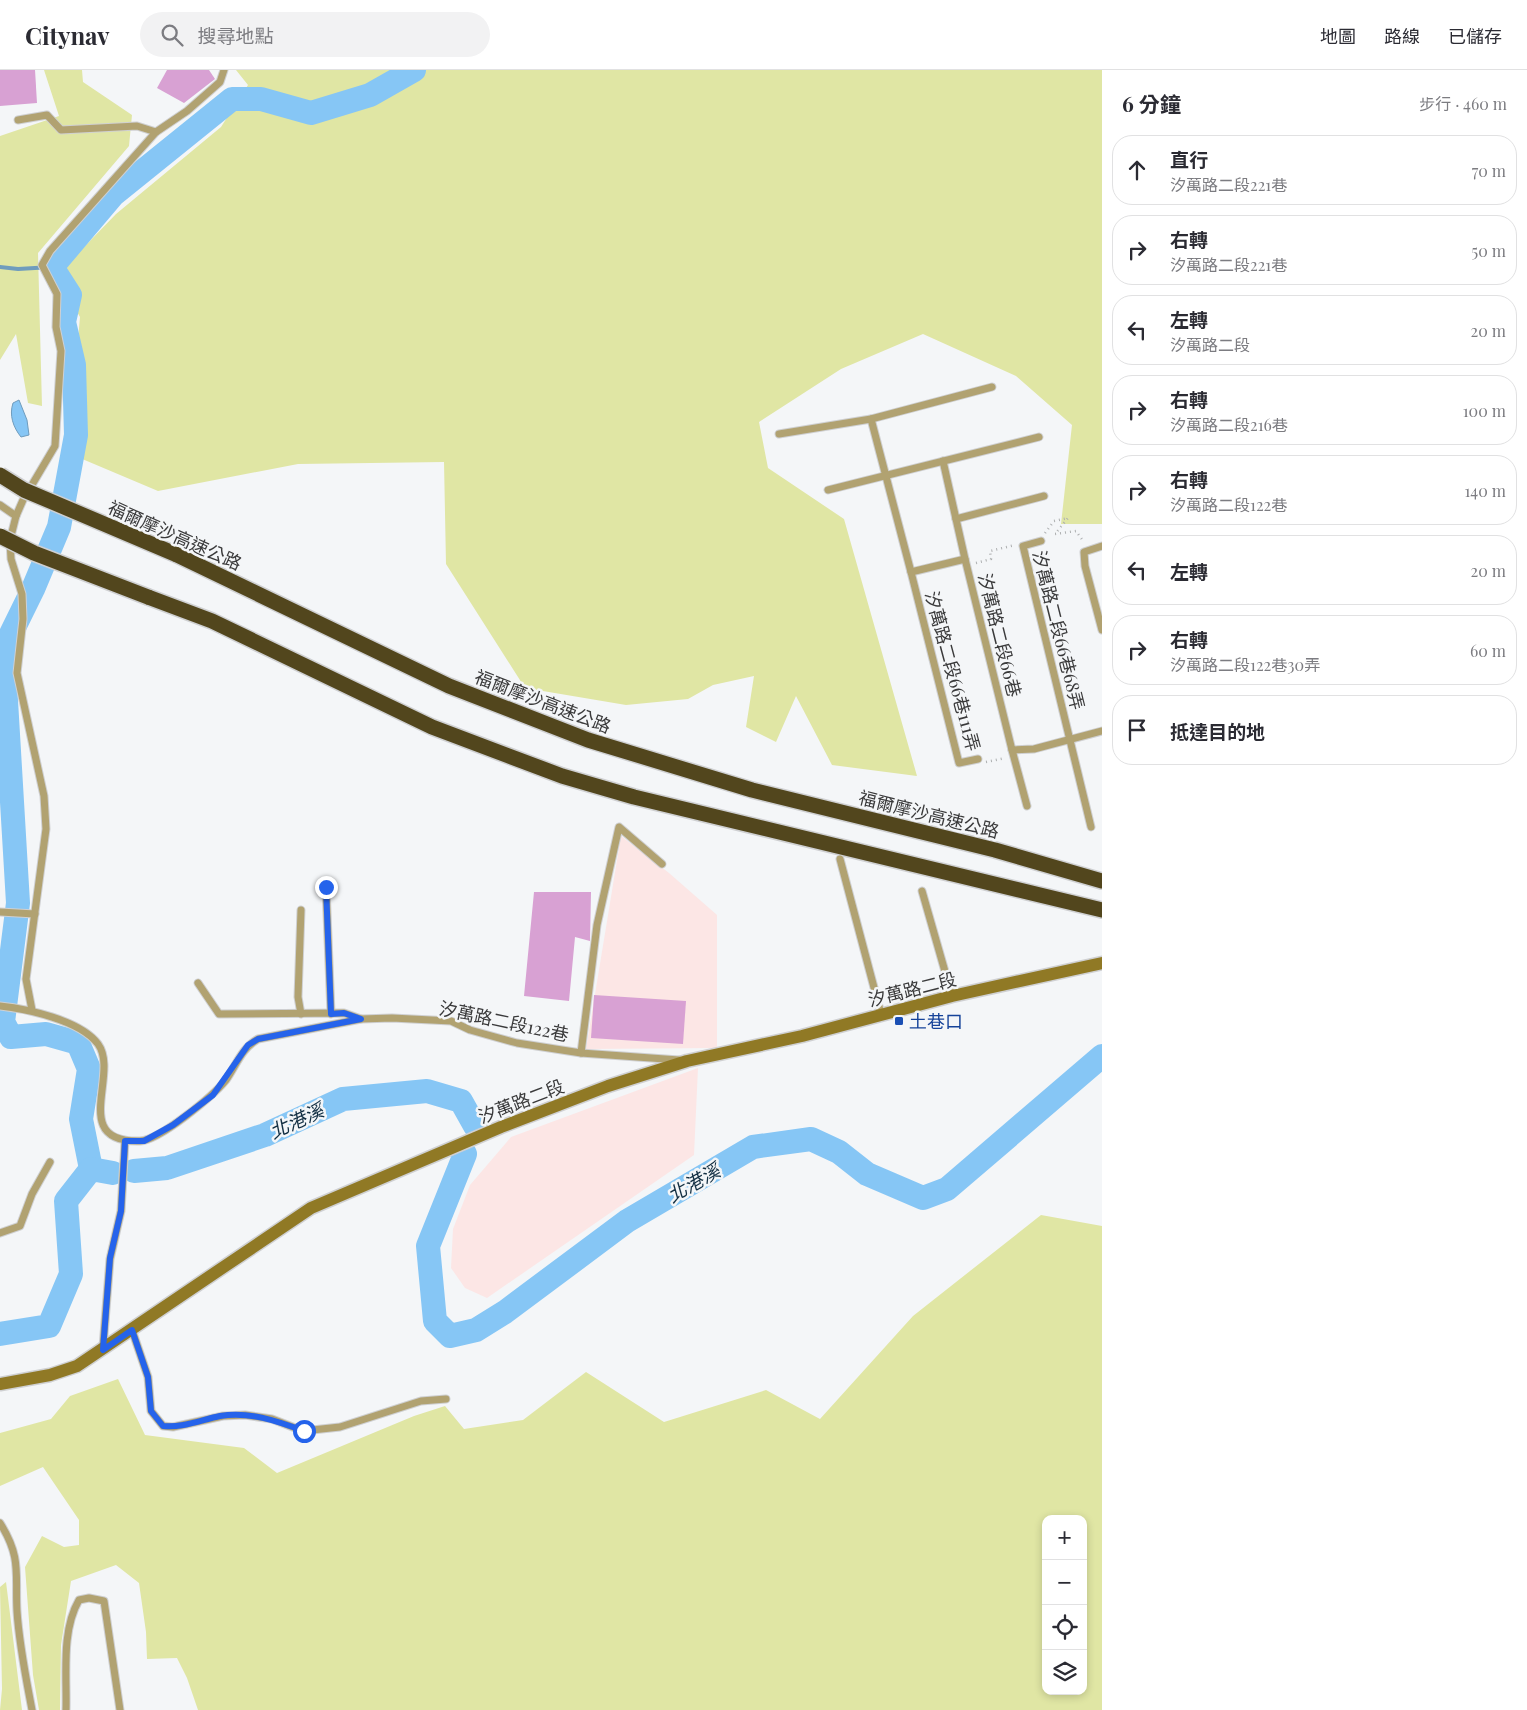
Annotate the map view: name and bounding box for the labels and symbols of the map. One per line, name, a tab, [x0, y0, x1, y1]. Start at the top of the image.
street label: 福爾摩沙高速公路	[104, 495, 246, 575]
street label: 汐萬路二段66巷68弄	[1028, 548, 1090, 712]
street label: 汐萬路二段66巷	[973, 571, 1027, 699]
street label: 汐萬路二段66巷111弄	[920, 588, 986, 754]
street label: 福爾摩沙高速公路	[471, 664, 615, 738]
street label: 福爾摩沙高速公路	[856, 785, 1002, 843]
route end	[315, 876, 338, 899]
street label: 汐萬路二段	[865, 966, 959, 1012]
street label: 汐萬路二段122巷	[437, 996, 571, 1046]
place label: 土巷口	[909, 1009, 963, 1033]
marker: 土巷口	[893, 1015, 905, 1027]
street label: 汐萬路二段	[475, 1074, 567, 1128]
water label: 北港溪	[265, 1095, 330, 1144]
water label: 北港溪	[662, 1155, 727, 1208]
route start	[293, 1420, 316, 1443]

